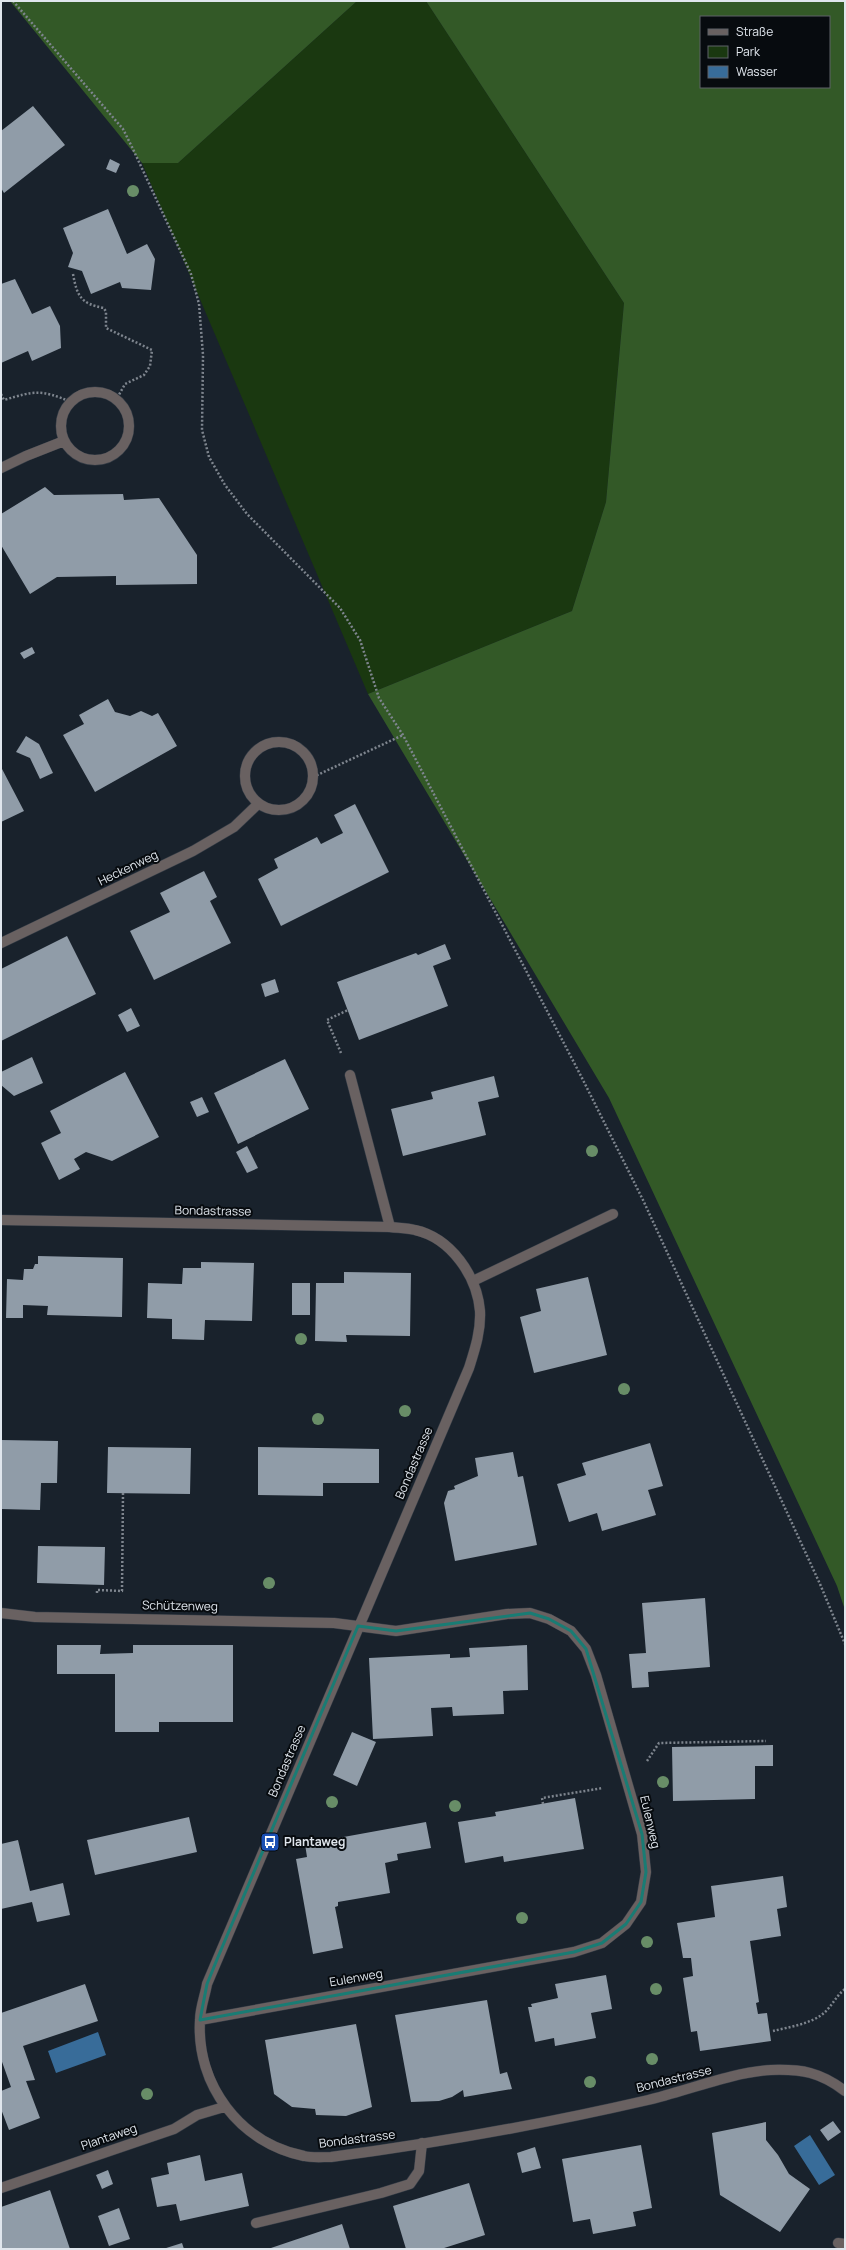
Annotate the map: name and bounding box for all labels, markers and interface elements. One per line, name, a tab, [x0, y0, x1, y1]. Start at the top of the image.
legend	[700, 16, 830, 88]
text: Straße	[736, 23, 773, 40]
text: Park	[736, 43, 761, 60]
text: Wasser	[736, 63, 778, 80]
street label: Heckenweg	[95, 846, 161, 889]
street label: Bondastrasse	[174, 1201, 252, 1220]
street label: Bondastrasse	[391, 1424, 436, 1501]
street label: Schützenweg	[142, 1596, 218, 1615]
street label: Bondastrasse	[264, 1722, 309, 1799]
street label: Eulenweg	[636, 1794, 665, 1850]
bus stop icon: Plantaweg	[259, 1831, 281, 1853]
place label: Plantaweg	[284, 1833, 345, 1850]
street label: Eulenweg	[328, 1964, 384, 1991]
street label: Bondastrasse	[635, 2061, 713, 2096]
street label: Plantaweg	[79, 2119, 139, 2154]
street label: Bondastrasse	[318, 2125, 396, 2152]

